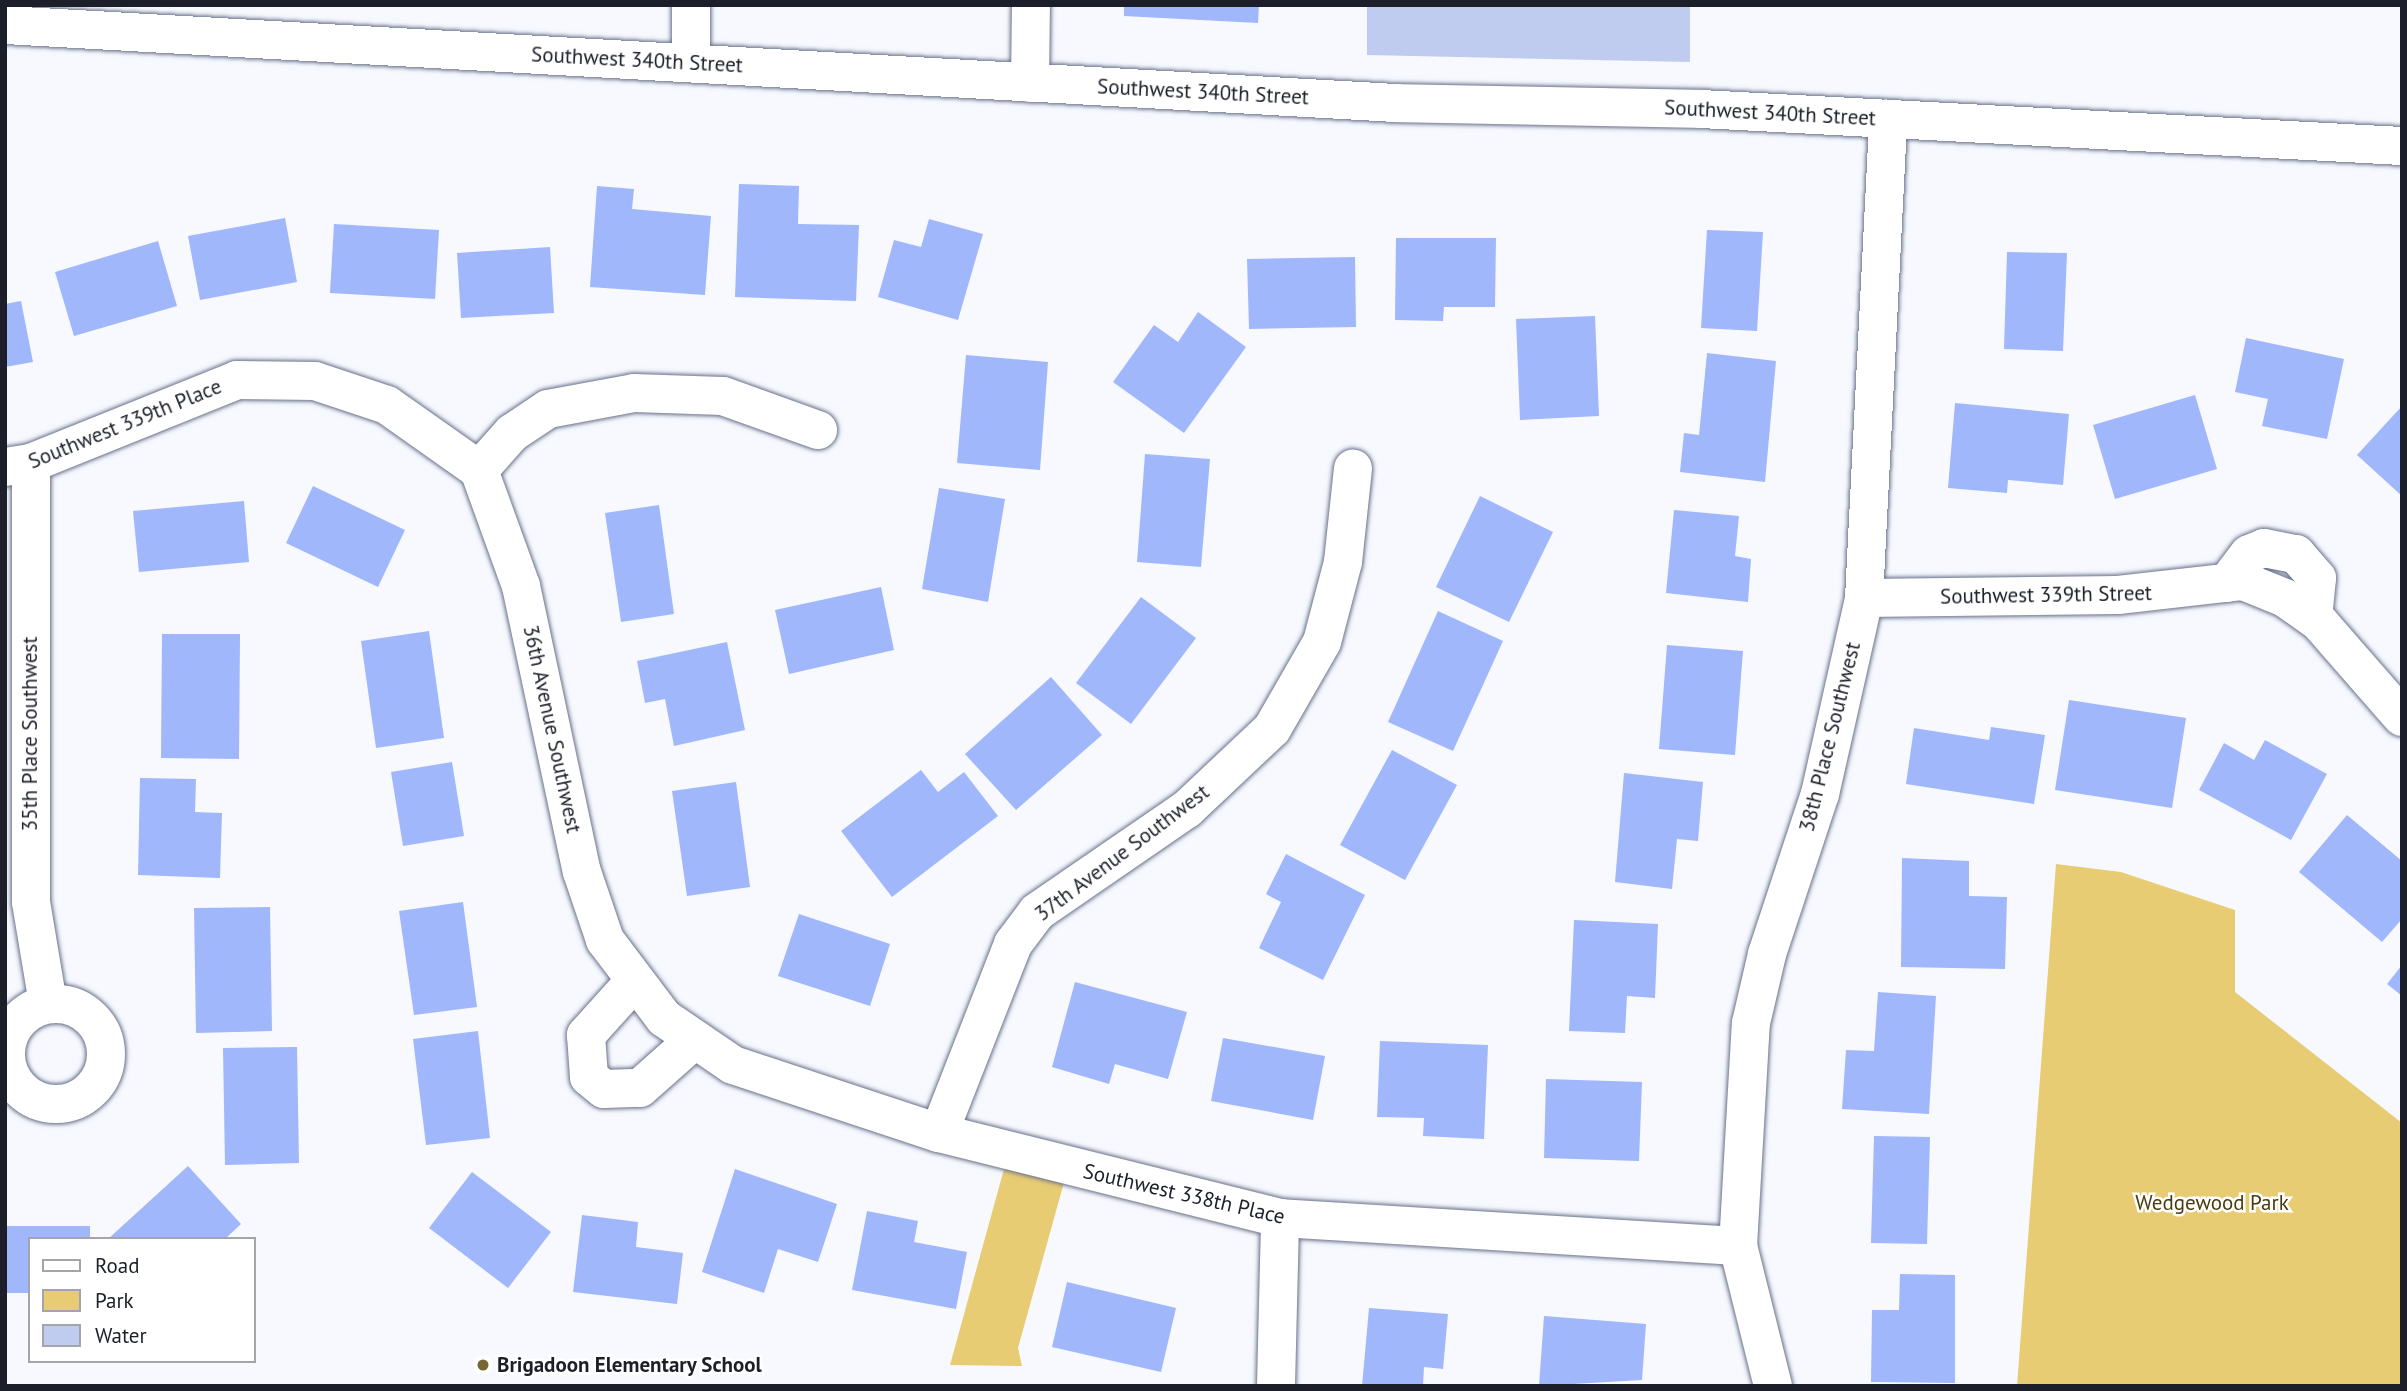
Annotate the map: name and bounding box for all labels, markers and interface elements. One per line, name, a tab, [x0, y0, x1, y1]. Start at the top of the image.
street label: Southwest 340th Street	[531, 42, 743, 78]
street label: Southwest 340th Street	[1097, 74, 1309, 110]
street label: Southwest 340th Street	[1664, 95, 1876, 131]
street label: Southwest 339th Place	[25, 374, 225, 474]
street label: Southwest 339th Street	[1940, 581, 2152, 609]
street label: 36th Avenue Southwest	[518, 622, 586, 836]
street label: 35th Place Southwest	[17, 637, 43, 831]
street label: 38th Place Southwest	[1794, 639, 1866, 835]
street label: 37th Avenue Southwest	[1030, 779, 1214, 927]
street label: Southwest 338th Place	[1081, 1159, 1287, 1229]
park label: Wedgewood Park	[2135, 1190, 2289, 1216]
legend	[28, 1237, 256, 1363]
text: Road	[95, 1252, 139, 1279]
text: Park	[95, 1287, 134, 1314]
text: Water	[95, 1322, 147, 1349]
place label: Brigadoon Elementary School	[497, 1352, 762, 1378]
marker: Brigadoon Elementary School	[475, 1357, 491, 1373]

